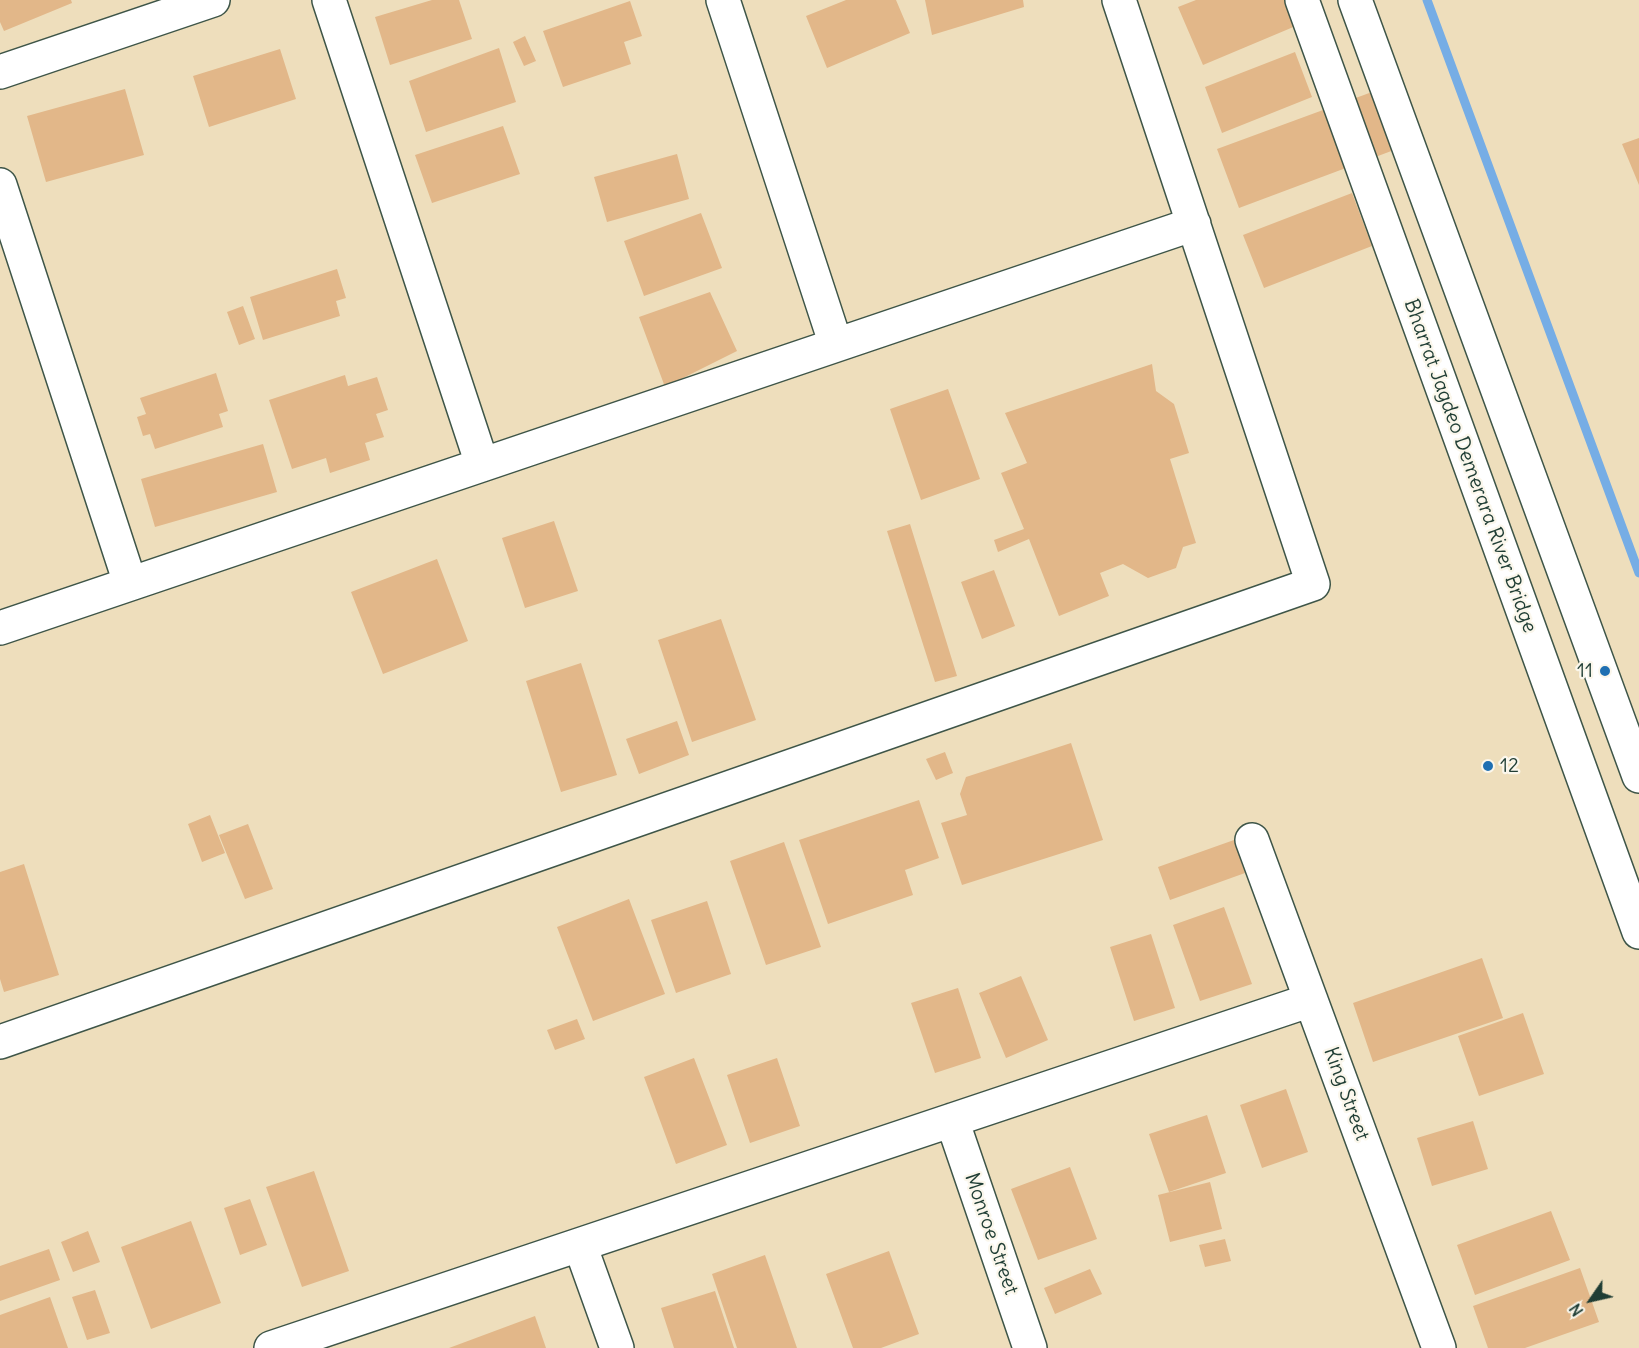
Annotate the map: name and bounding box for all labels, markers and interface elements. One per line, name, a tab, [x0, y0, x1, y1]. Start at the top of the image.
street label: Bharrat Jagdeo Demerara River Bridge	[1398, 296, 1542, 636]
place label: 11	[1577, 659, 1593, 683]
marker: 11	[1598, 664, 1612, 678]
place label: 12	[1500, 754, 1519, 778]
marker: 12	[1481, 759, 1495, 773]
street label: King Street	[1318, 1044, 1374, 1144]
street label: Monroe Street	[959, 1170, 1023, 1298]
north arrow	[1561, 1270, 1621, 1330]
text: N	[1565, 1300, 1587, 1320]

